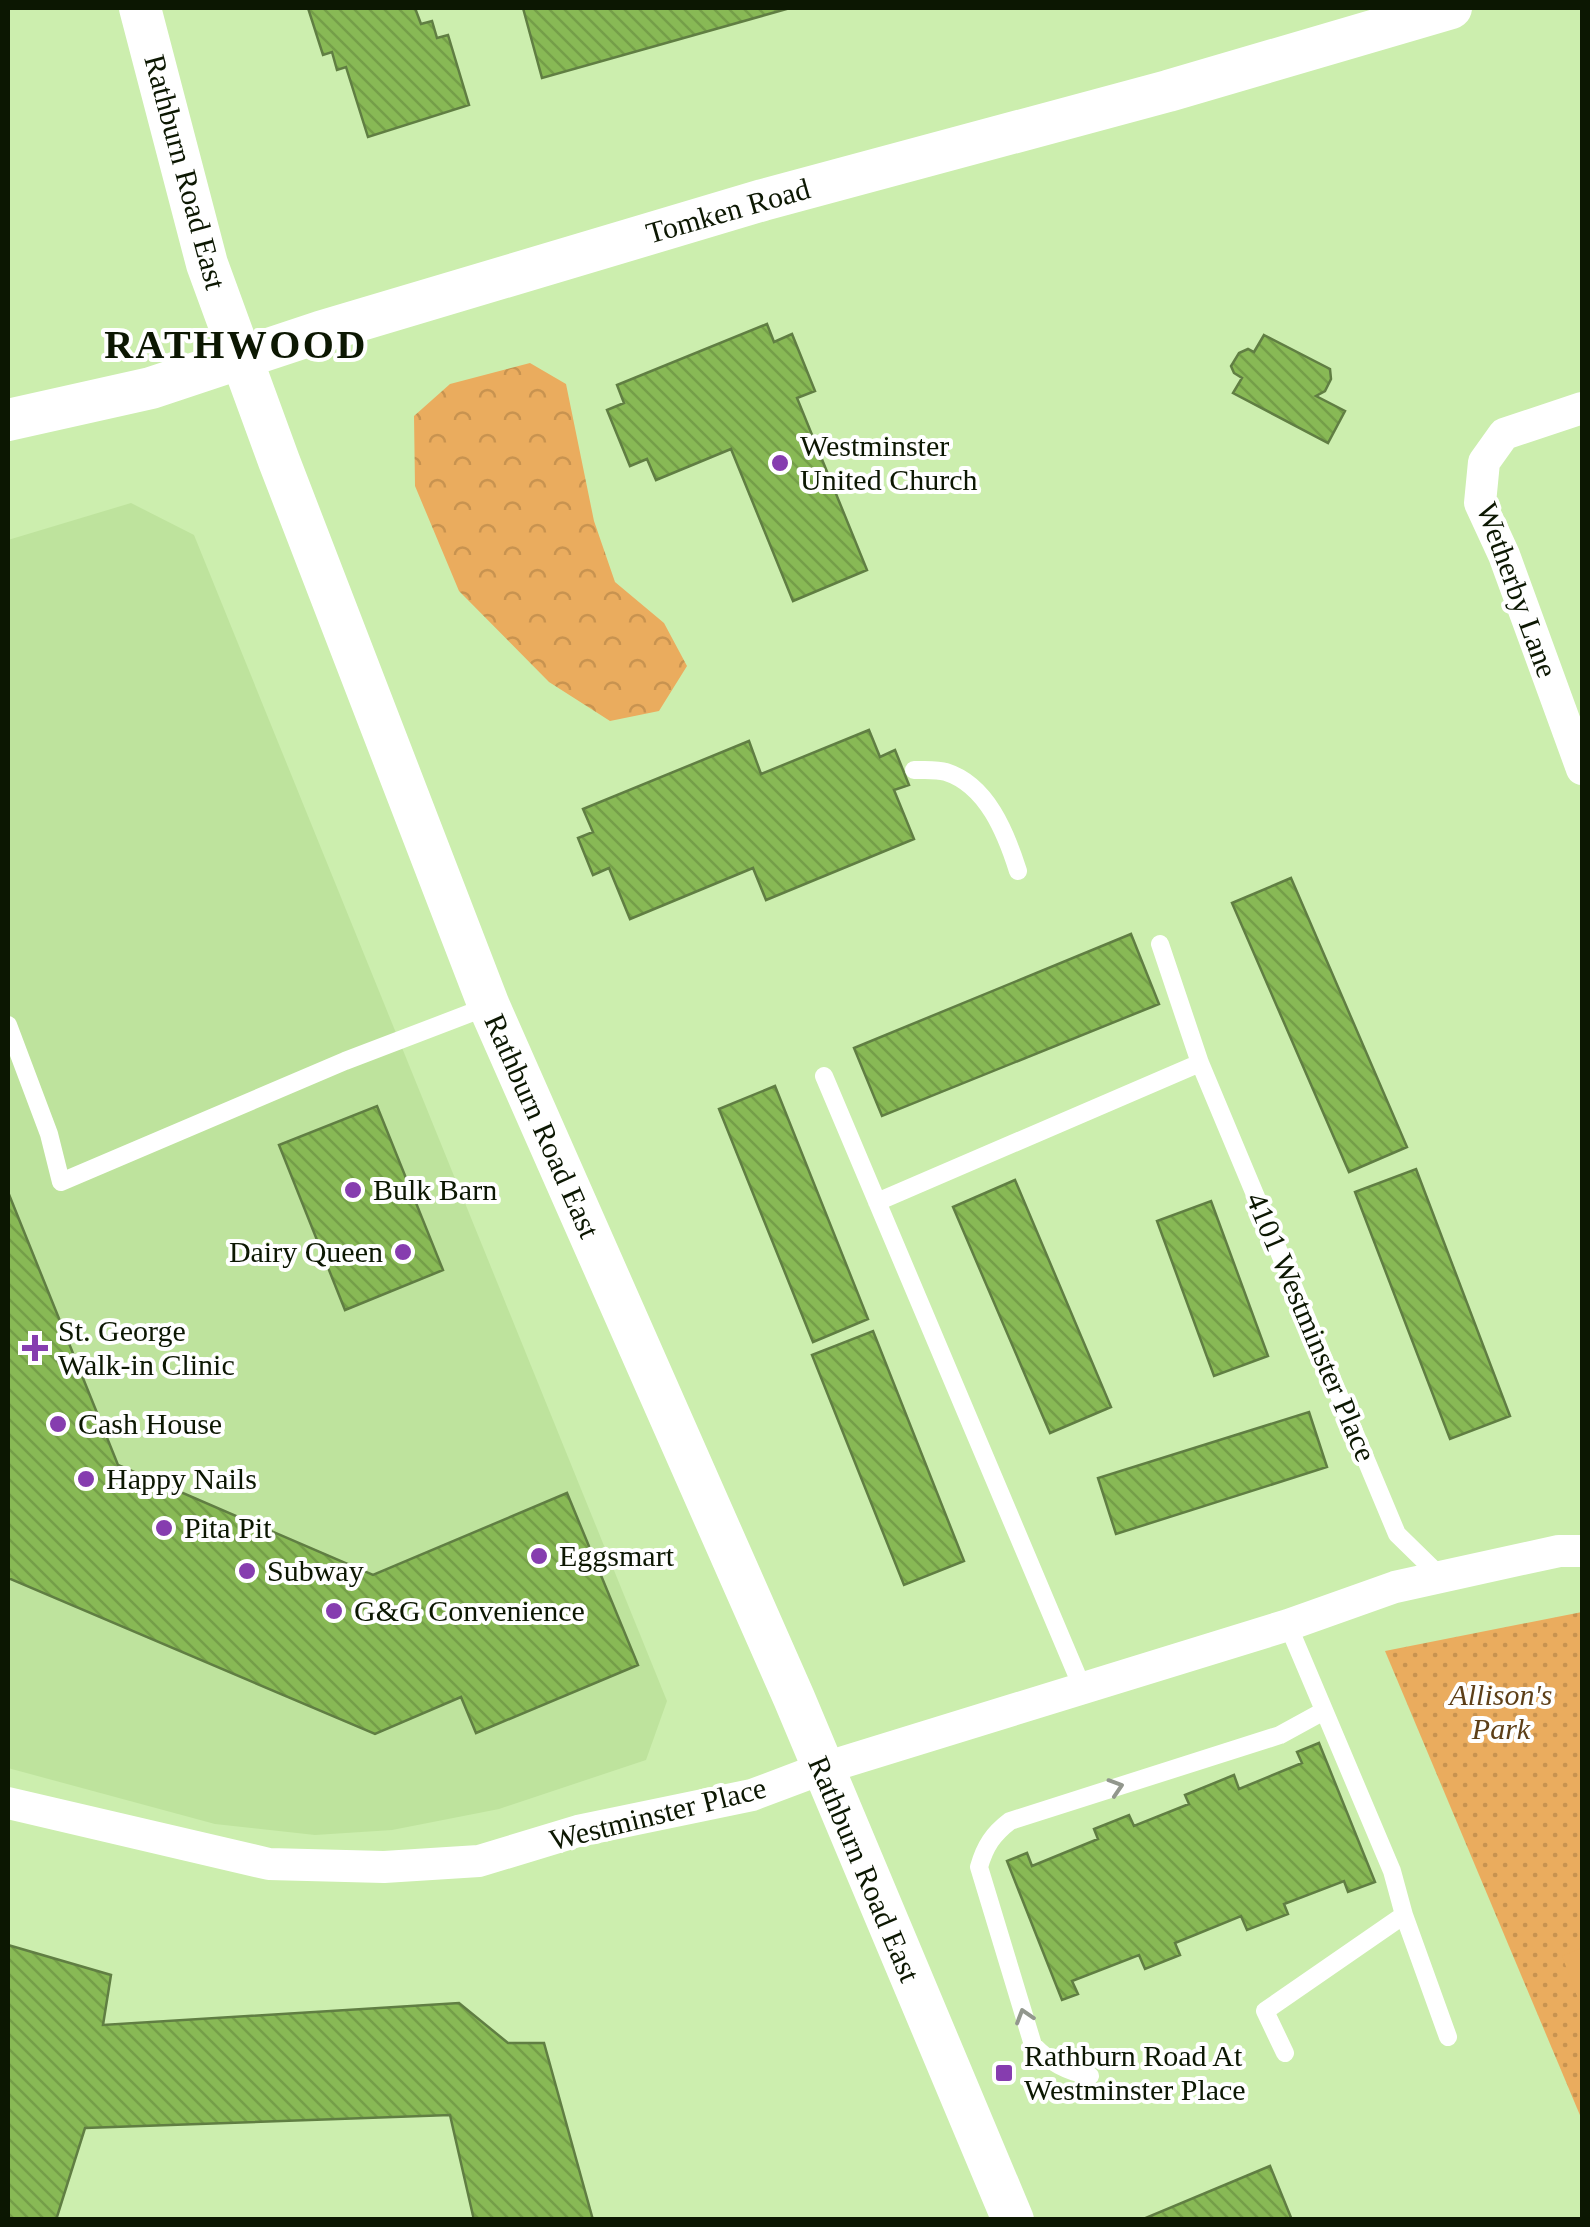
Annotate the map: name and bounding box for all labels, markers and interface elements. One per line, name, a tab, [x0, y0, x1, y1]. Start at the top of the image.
street label: Rathburn Road East	[138, 51, 233, 293]
street label: Tomken Road	[642, 171, 814, 250]
district label: RATHWOOD	[104, 322, 368, 367]
place label: Westminster United Church	[800, 429, 977, 496]
marker: Westminster United Church	[769, 452, 791, 474]
street label: Wetherby Lane	[1471, 498, 1564, 682]
street label: Rathburn Road East	[478, 1009, 607, 1243]
place label: Bulk Barn	[373, 1173, 497, 1206]
marker: Bulk Barn	[342, 1179, 364, 1201]
street label: 4101 Westminster Place	[1240, 1188, 1383, 1466]
place label: Dairy Queen	[229, 1235, 383, 1268]
marker: Dairy Queen	[392, 1241, 414, 1263]
place label: St. George Walk-in Clinic	[58, 1314, 235, 1381]
marker: St. George Walk-in Clinic	[22, 1335, 48, 1361]
place label: Cash House	[78, 1407, 222, 1440]
marker: Cash House	[47, 1413, 69, 1435]
place label: Happy Nails	[106, 1462, 257, 1495]
marker: Happy Nails	[75, 1468, 97, 1490]
place label: Pita Pit	[184, 1511, 272, 1544]
marker: Pita Pit	[153, 1517, 175, 1539]
place label: Eggsmart	[559, 1539, 675, 1572]
marker: Eggsmart	[528, 1545, 550, 1567]
place label: Subway	[267, 1554, 364, 1587]
marker: Subway	[236, 1560, 258, 1582]
place label: G&G Convenience	[354, 1594, 585, 1627]
marker: G&G Convenience	[323, 1600, 345, 1622]
park label: Allison's Park	[1447, 1678, 1553, 1745]
street label: Rathburn Road East	[802, 1751, 927, 1987]
street label: Westminster Place	[546, 1771, 769, 1856]
one-way arrow	[1107, 1778, 1124, 1798]
one-way arrow	[1015, 2008, 1036, 2025]
place label: Rathburn Road At Westminster Place	[1024, 2039, 1246, 2106]
marker: Rathburn Road At Westminster Place	[993, 2062, 1015, 2084]

